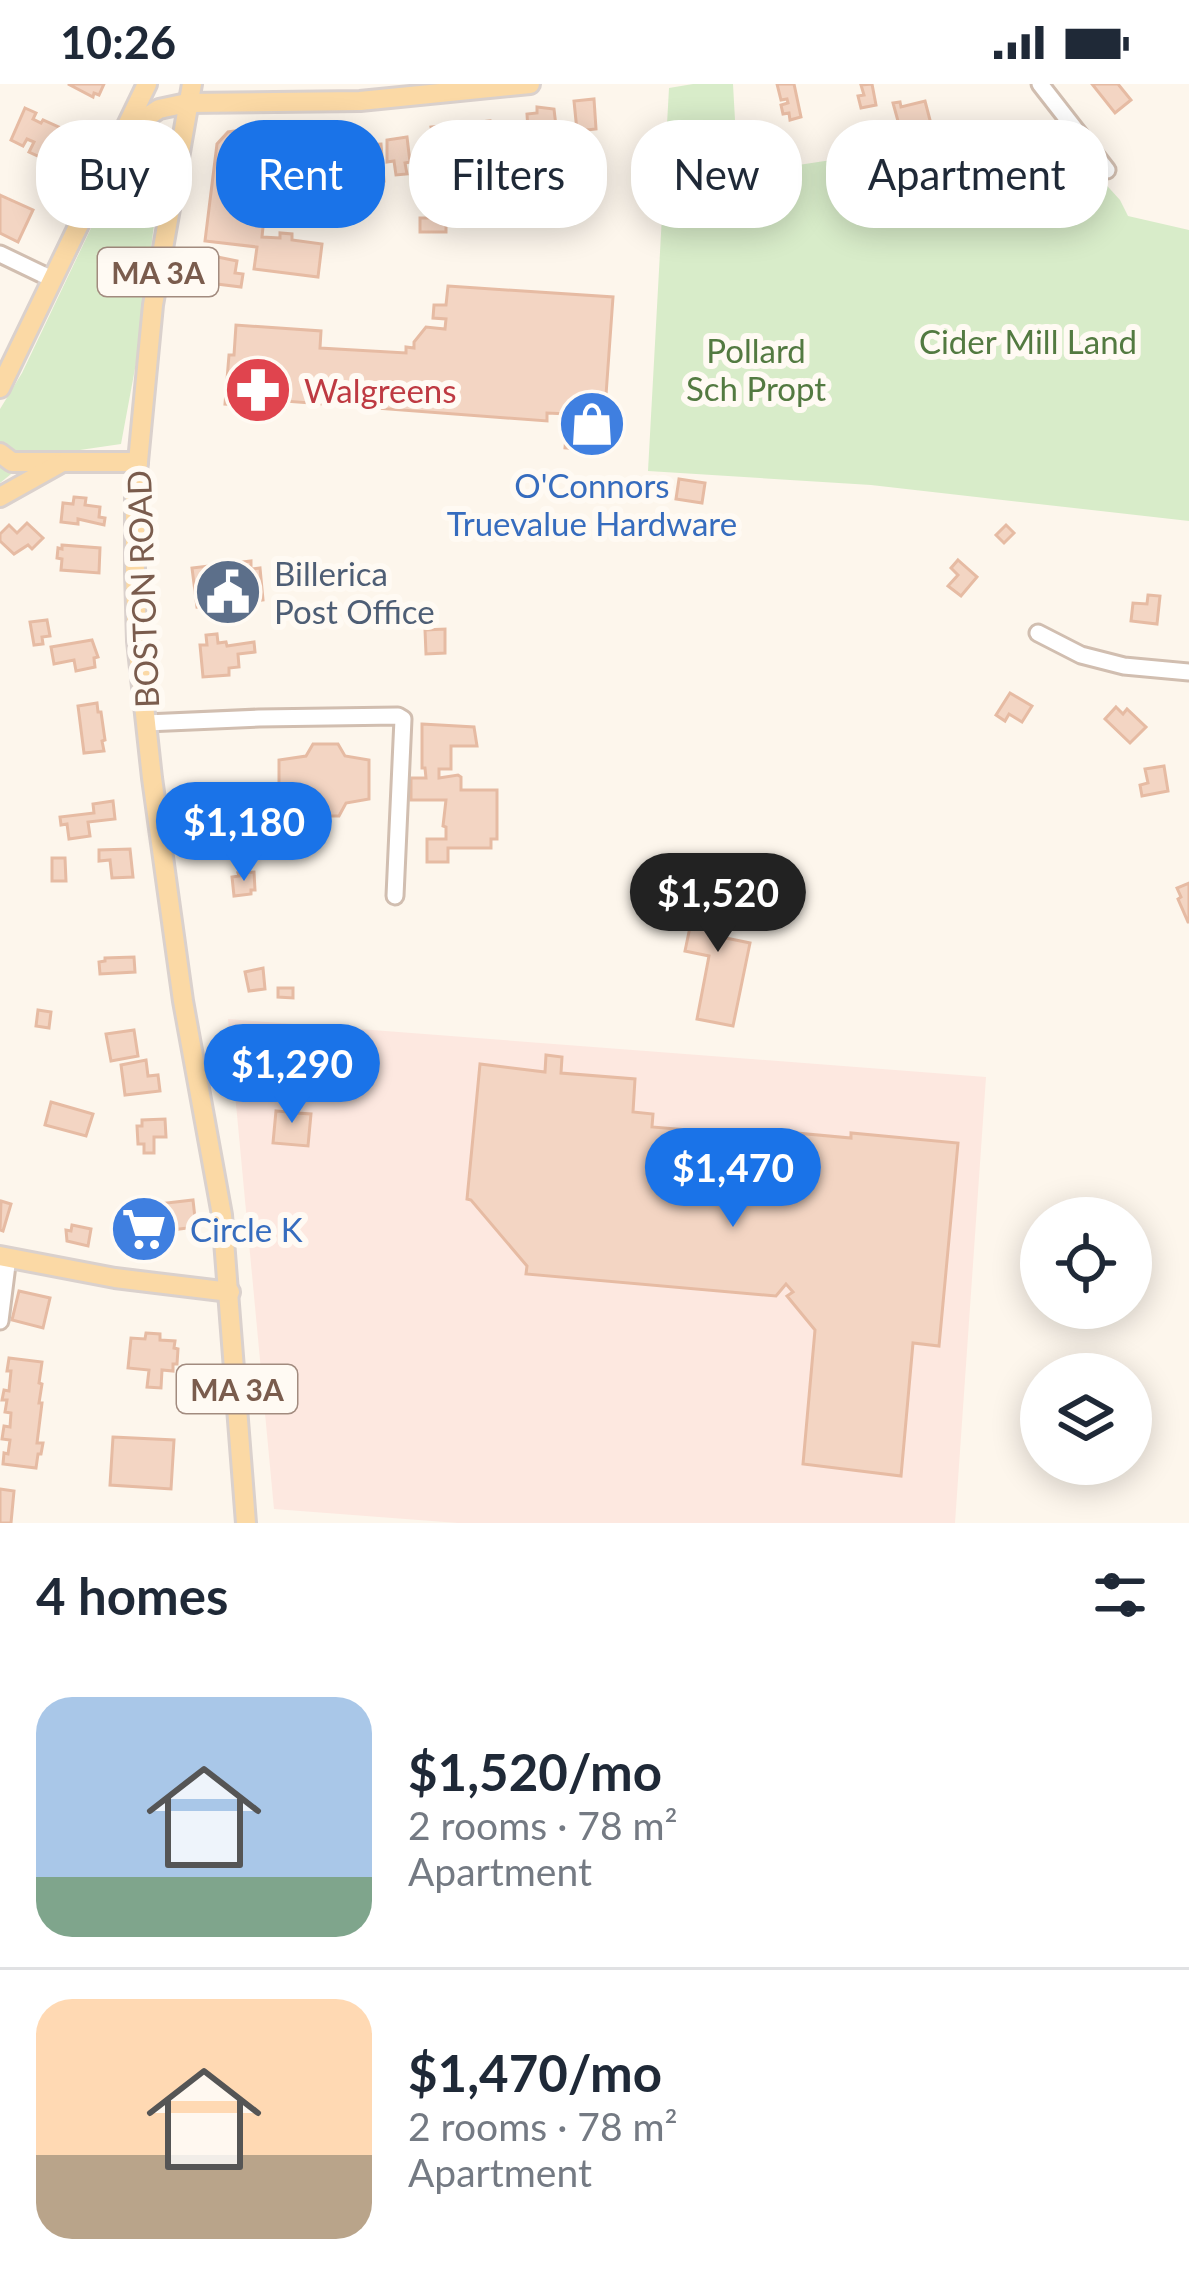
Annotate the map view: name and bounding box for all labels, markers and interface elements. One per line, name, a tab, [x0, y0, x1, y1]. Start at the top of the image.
text: 10:26	[60, 15, 176, 69]
chip: Buy	[36, 120, 192, 228]
chip: Rent	[216, 120, 385, 228]
chip: Filters	[409, 120, 607, 228]
chip: New	[631, 120, 802, 228]
chip: Apartment	[826, 120, 1108, 228]
road number: MA 3A	[98, 248, 218, 296]
park label: Cider Mill Land	[919, 321, 1137, 361]
park label: Pollard Sch Propt	[686, 330, 826, 408]
pharmacy icon: Walgreens	[223, 355, 293, 425]
place label: Walgreens	[304, 370, 457, 410]
shop icon: O'Connors Truevalue Hardware	[557, 389, 627, 459]
place label: O'Connors Truevalue Hardware	[447, 465, 737, 543]
street label: BOSTON ROAD	[118, 469, 166, 709]
place label: Billerica Post Office	[274, 553, 435, 631]
public building icon: Billerica Post Office	[193, 557, 263, 627]
pin: $1,180	[146, 782, 342, 884]
text: $1,180	[183, 798, 305, 844]
pin: $1,520	[620, 853, 816, 955]
text: $1,520	[657, 869, 779, 915]
pin: $1,290	[194, 1024, 390, 1126]
text: $1,290	[231, 1040, 353, 1086]
pin: $1,470	[635, 1128, 831, 1230]
text: $1,470	[672, 1144, 794, 1190]
supermarket icon: Circle K	[109, 1194, 179, 1264]
map controls	[1020, 1197, 1152, 1485]
button: locate	[1020, 1197, 1152, 1329]
place label: Circle K	[190, 1209, 303, 1249]
button: layers	[1020, 1353, 1152, 1485]
road number: MA 3A	[177, 1365, 297, 1413]
icon: filters	[1087, 1562, 1153, 1628]
text: 4 homes	[36, 1565, 228, 1626]
text: $1,520/mo	[408, 1741, 662, 1802]
icon: home	[132, 1745, 276, 1889]
text: 2 rooms · 78 m²	[408, 1802, 678, 1848]
text: Apartment	[408, 1848, 592, 1894]
text: $1,470/mo	[408, 2042, 662, 2103]
icon: home	[132, 2047, 276, 2191]
text: 2 rooms · 78 m²	[408, 2103, 678, 2149]
text: Apartment	[408, 2149, 592, 2195]

